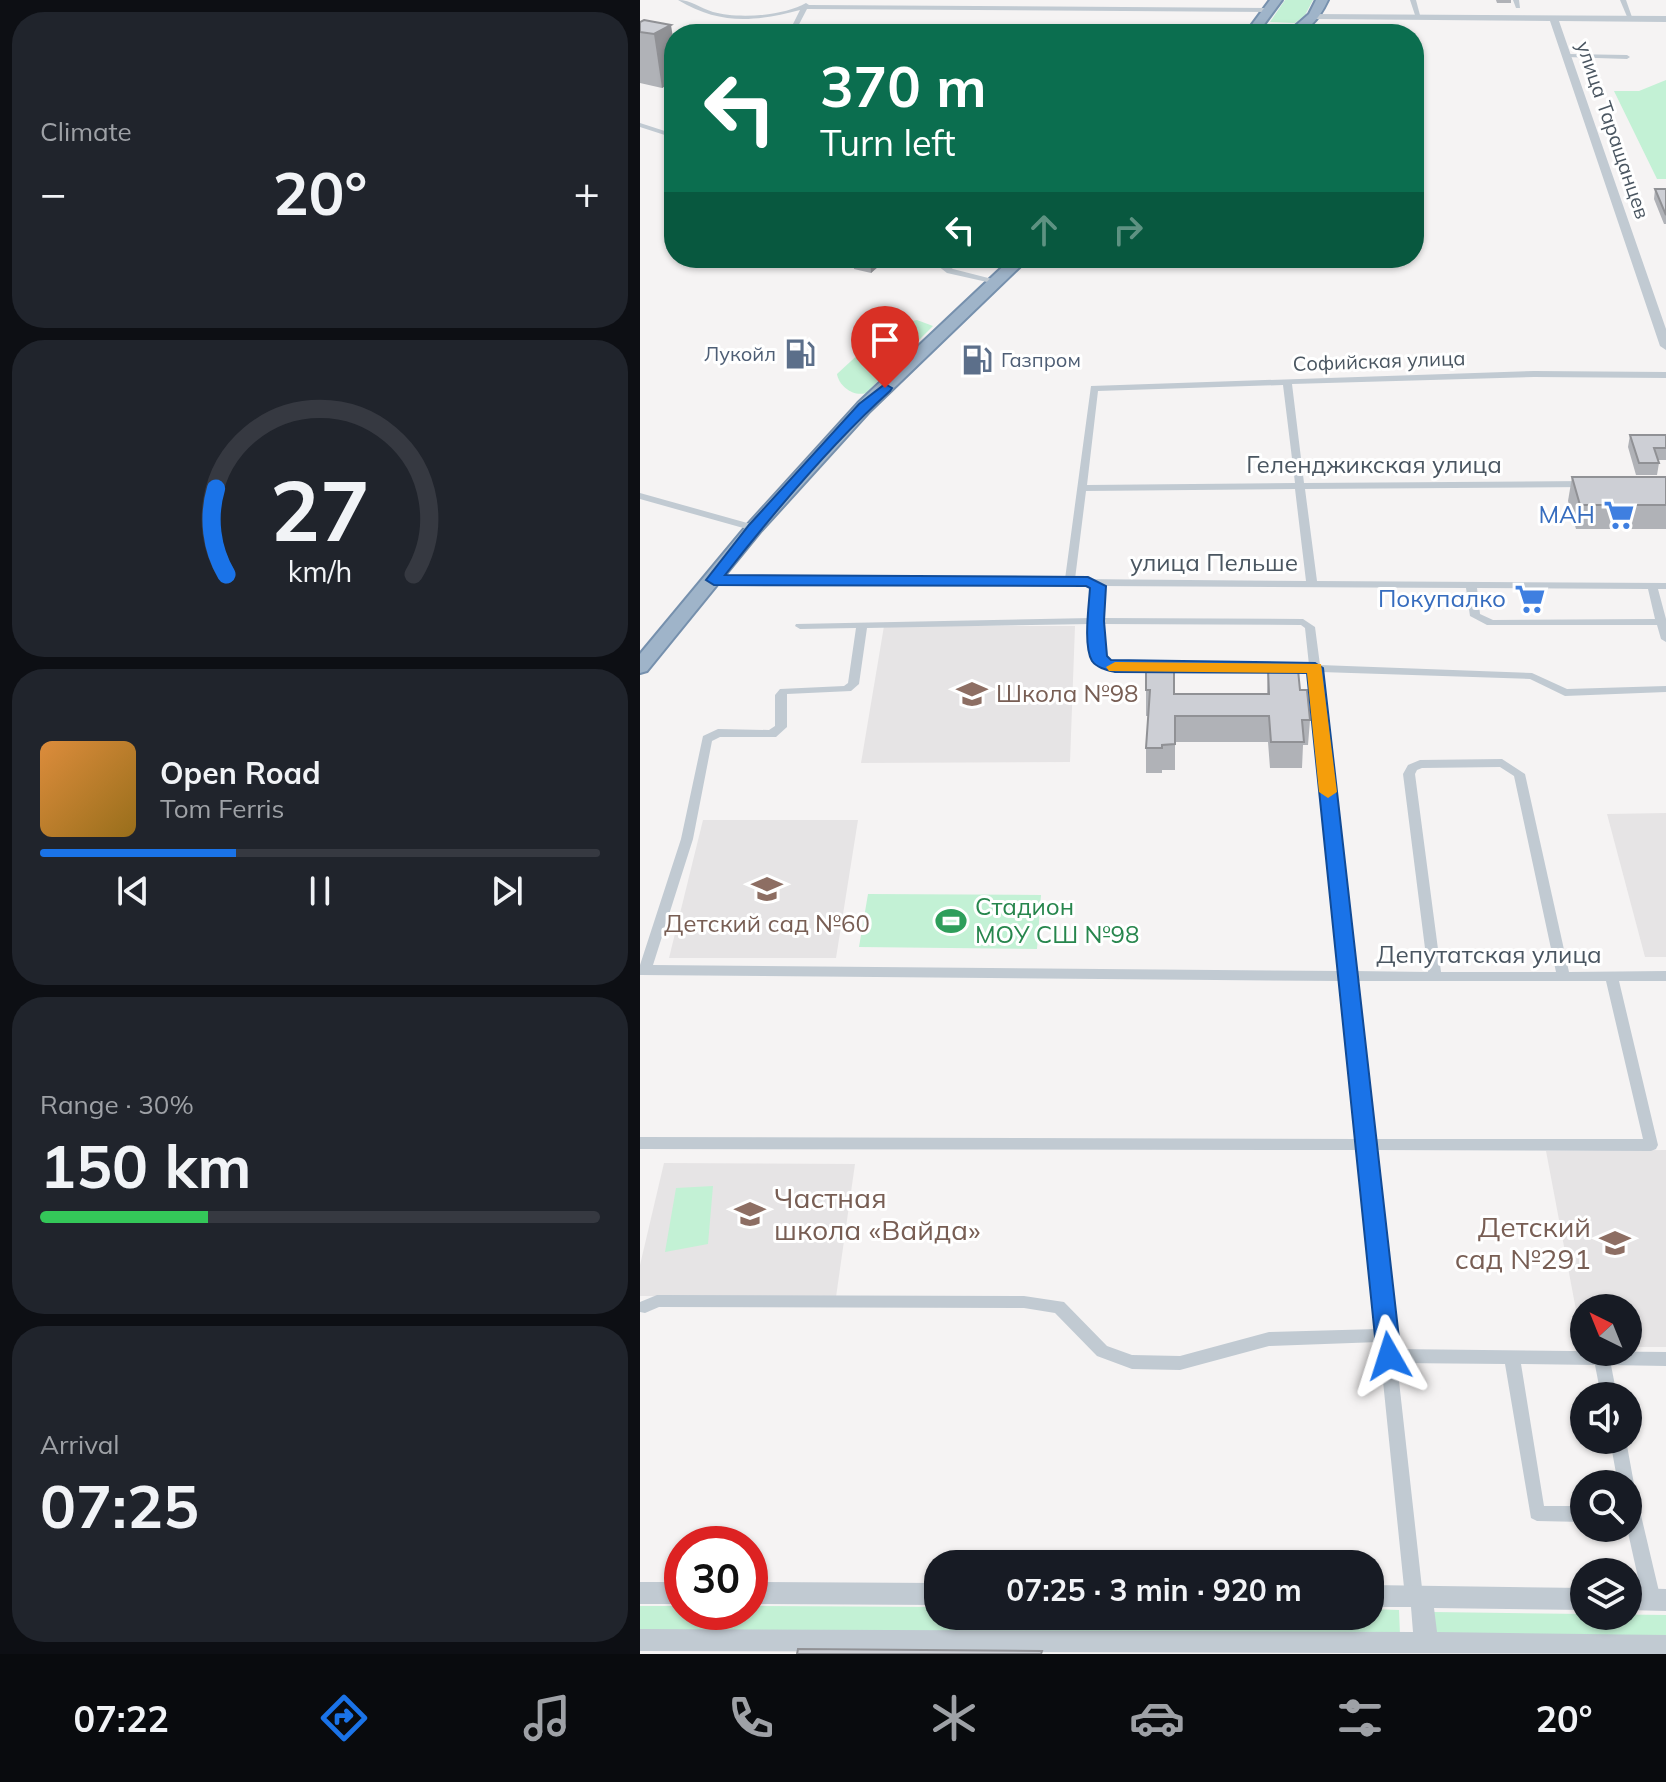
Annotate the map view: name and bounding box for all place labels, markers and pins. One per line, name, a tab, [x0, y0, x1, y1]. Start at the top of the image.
pin	[851, 306, 919, 388]
fuel station icon: Лукойл	[783, 337, 817, 371]
place label: Лукойл	[704, 341, 776, 366]
fuel station icon: Газпром	[960, 343, 994, 377]
place label: Газпром	[1001, 347, 1081, 372]
supermarket icon: МАН	[1602, 498, 1636, 532]
place label: МАН	[1538, 499, 1595, 529]
supermarket icon: Покупалко	[1513, 582, 1547, 616]
place label: Покупалко	[1378, 583, 1506, 613]
school or university icon: Школа №98	[955, 677, 989, 711]
place label: Школа №98	[996, 678, 1138, 708]
school or university icon: Детский сад №60	[750, 872, 784, 906]
place label: Стадион МОУ СШ №98	[975, 891, 1139, 949]
sports icon: Стадион МОУ СШ №98	[934, 904, 968, 938]
place label: Детский сад №60	[664, 908, 870, 938]
place label: Частная школа «Вайда»	[774, 1180, 981, 1247]
school or university icon: Частная школа «Вайда»	[733, 1197, 767, 1231]
place label: Детский сад №291	[1455, 1209, 1591, 1276]
school or university icon: Детский сад №291	[1598, 1226, 1632, 1260]

